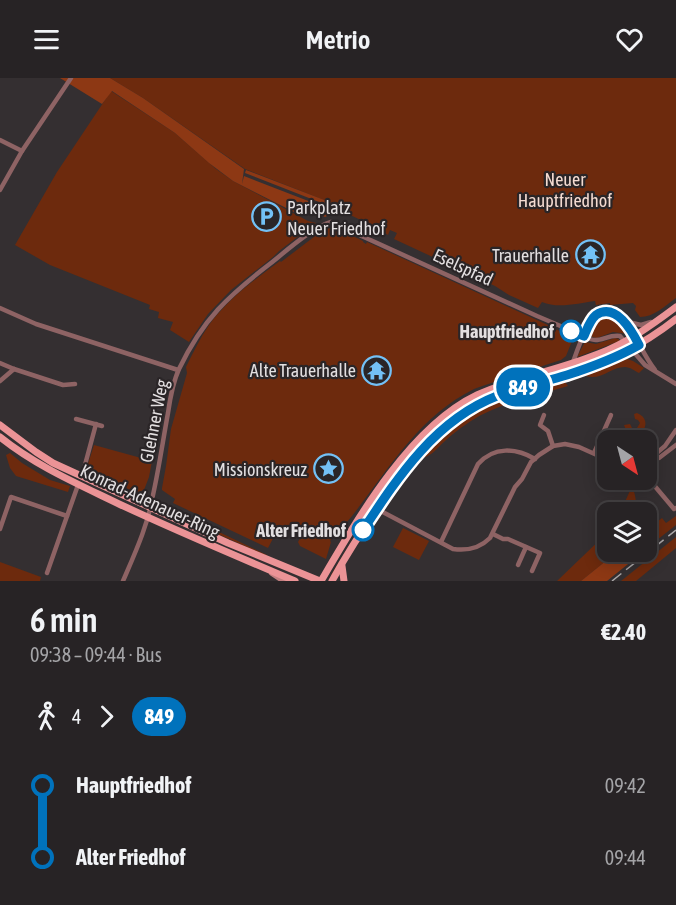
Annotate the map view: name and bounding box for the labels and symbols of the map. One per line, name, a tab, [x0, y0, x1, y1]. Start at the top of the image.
park label: Neuer Hauptfriedhof	[518, 169, 612, 211]
place label: Parkplatz Neuer Friedhof	[287, 197, 386, 239]
parking icon: Parkplatz Neuer Friedhof	[250, 201, 282, 233]
temple icon: Trauerhalle	[574, 239, 606, 271]
street label: Eselspfad	[430, 244, 496, 290]
place label: Trauerhalle	[492, 245, 569, 266]
marker: Hauptfriedhof	[560, 320, 582, 342]
place label: Hauptfriedhof	[460, 321, 555, 342]
temple icon: Alte Trauerhalle	[361, 354, 393, 386]
place label: Alte Trauerhalle	[250, 360, 356, 381]
line badge: 849	[488, 368, 558, 406]
street label: Glehner Weg	[136, 377, 172, 464]
north arrow	[597, 430, 657, 490]
place icon: Missionskreuz	[312, 453, 344, 485]
place label: Missionskreuz	[214, 459, 308, 480]
street label: Konrad-Adenauer-Ring	[77, 460, 223, 543]
marker: Alter Friedhof	[352, 519, 374, 541]
place label: Alter Friedhof	[255, 520, 347, 541]

